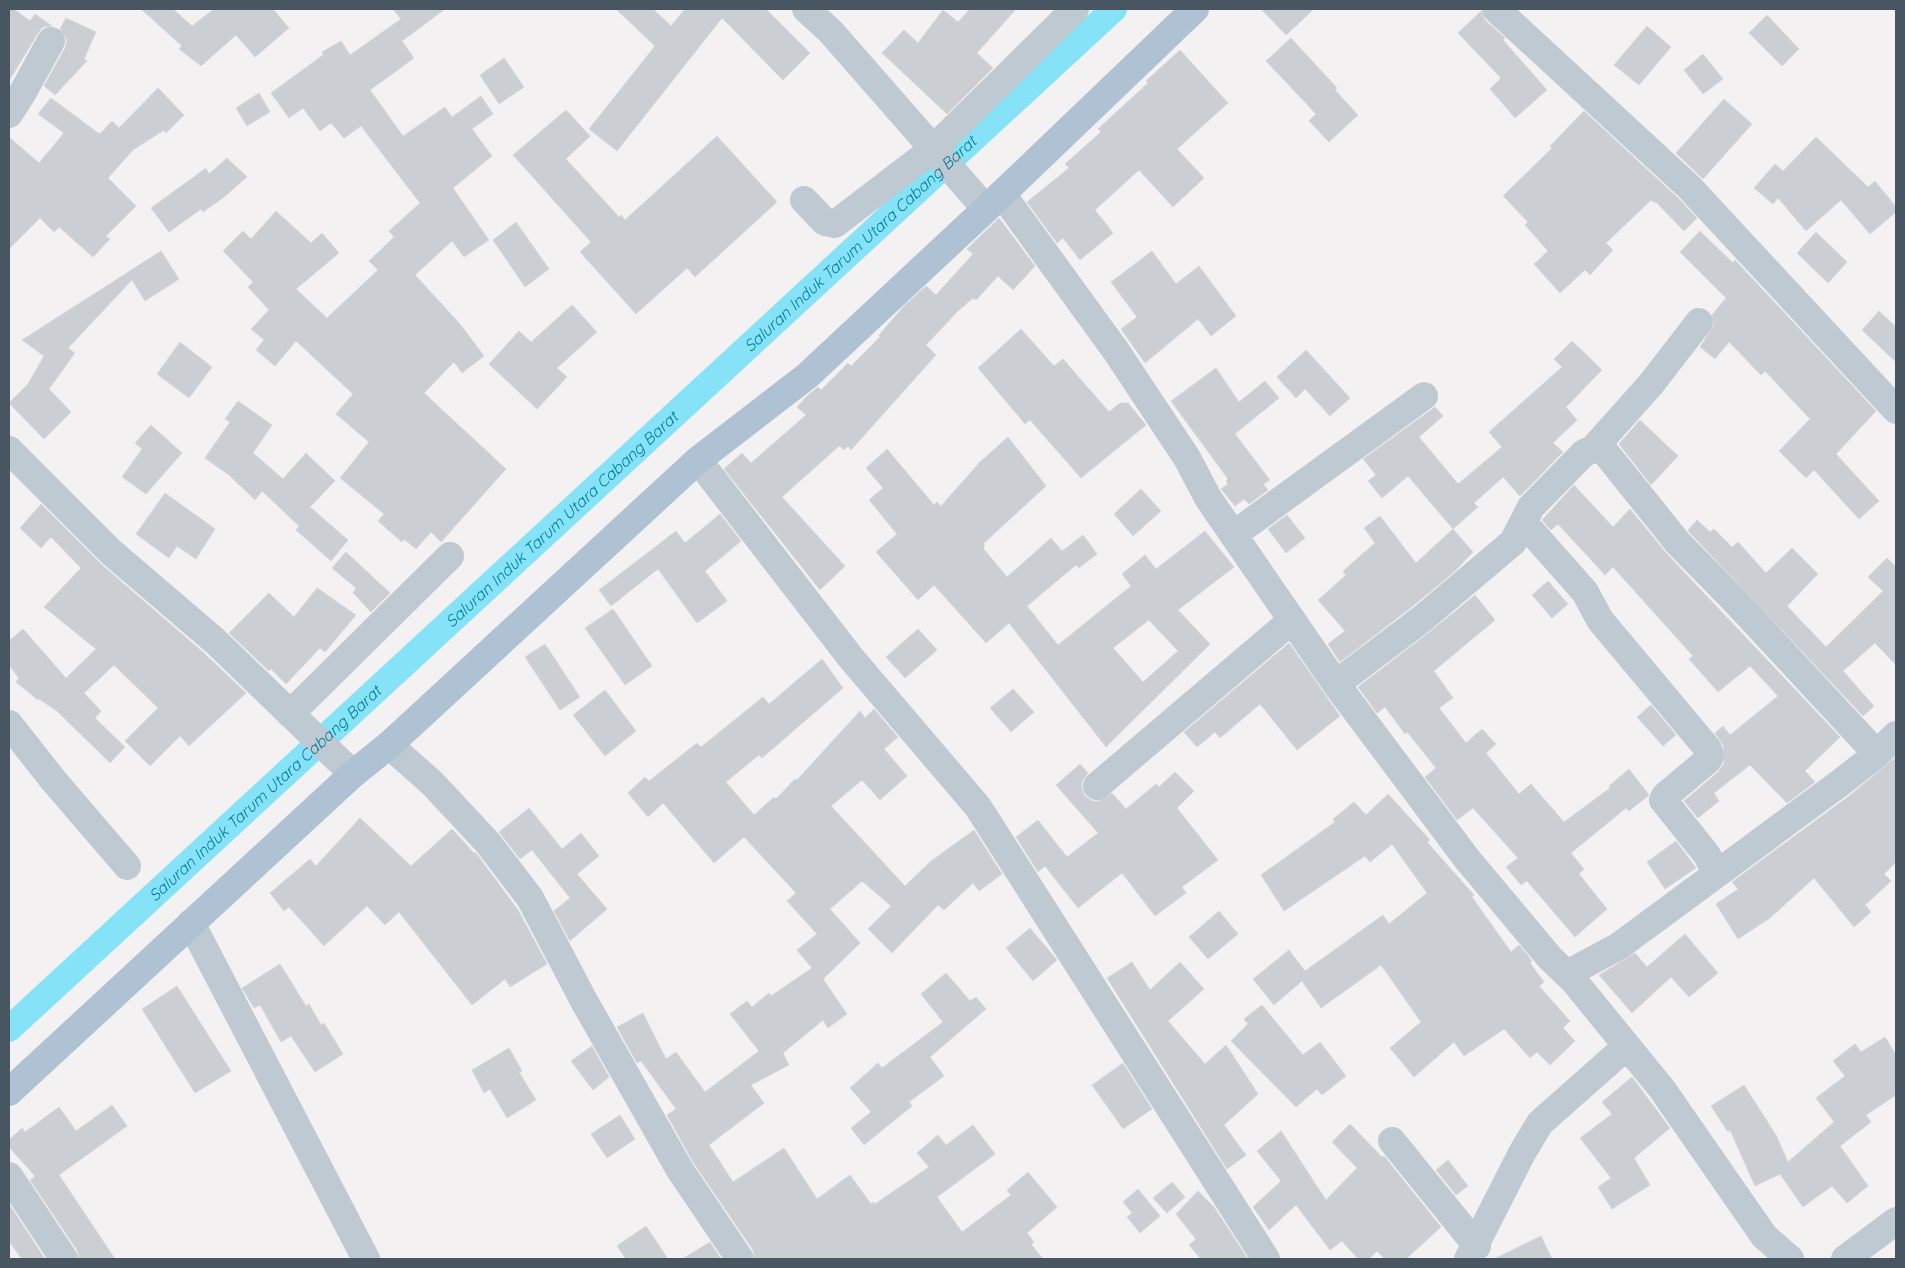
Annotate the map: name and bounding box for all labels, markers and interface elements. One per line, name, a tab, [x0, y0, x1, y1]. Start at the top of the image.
water label: Saluran Induk Tarum Utara Cabang Barat	[740, 130, 981, 356]
water label: Saluran Induk Tarum Utara Cabang Barat	[441, 406, 683, 631]
water label: Saluran Induk Tarum Utara Cabang Barat	[144, 680, 386, 905]

